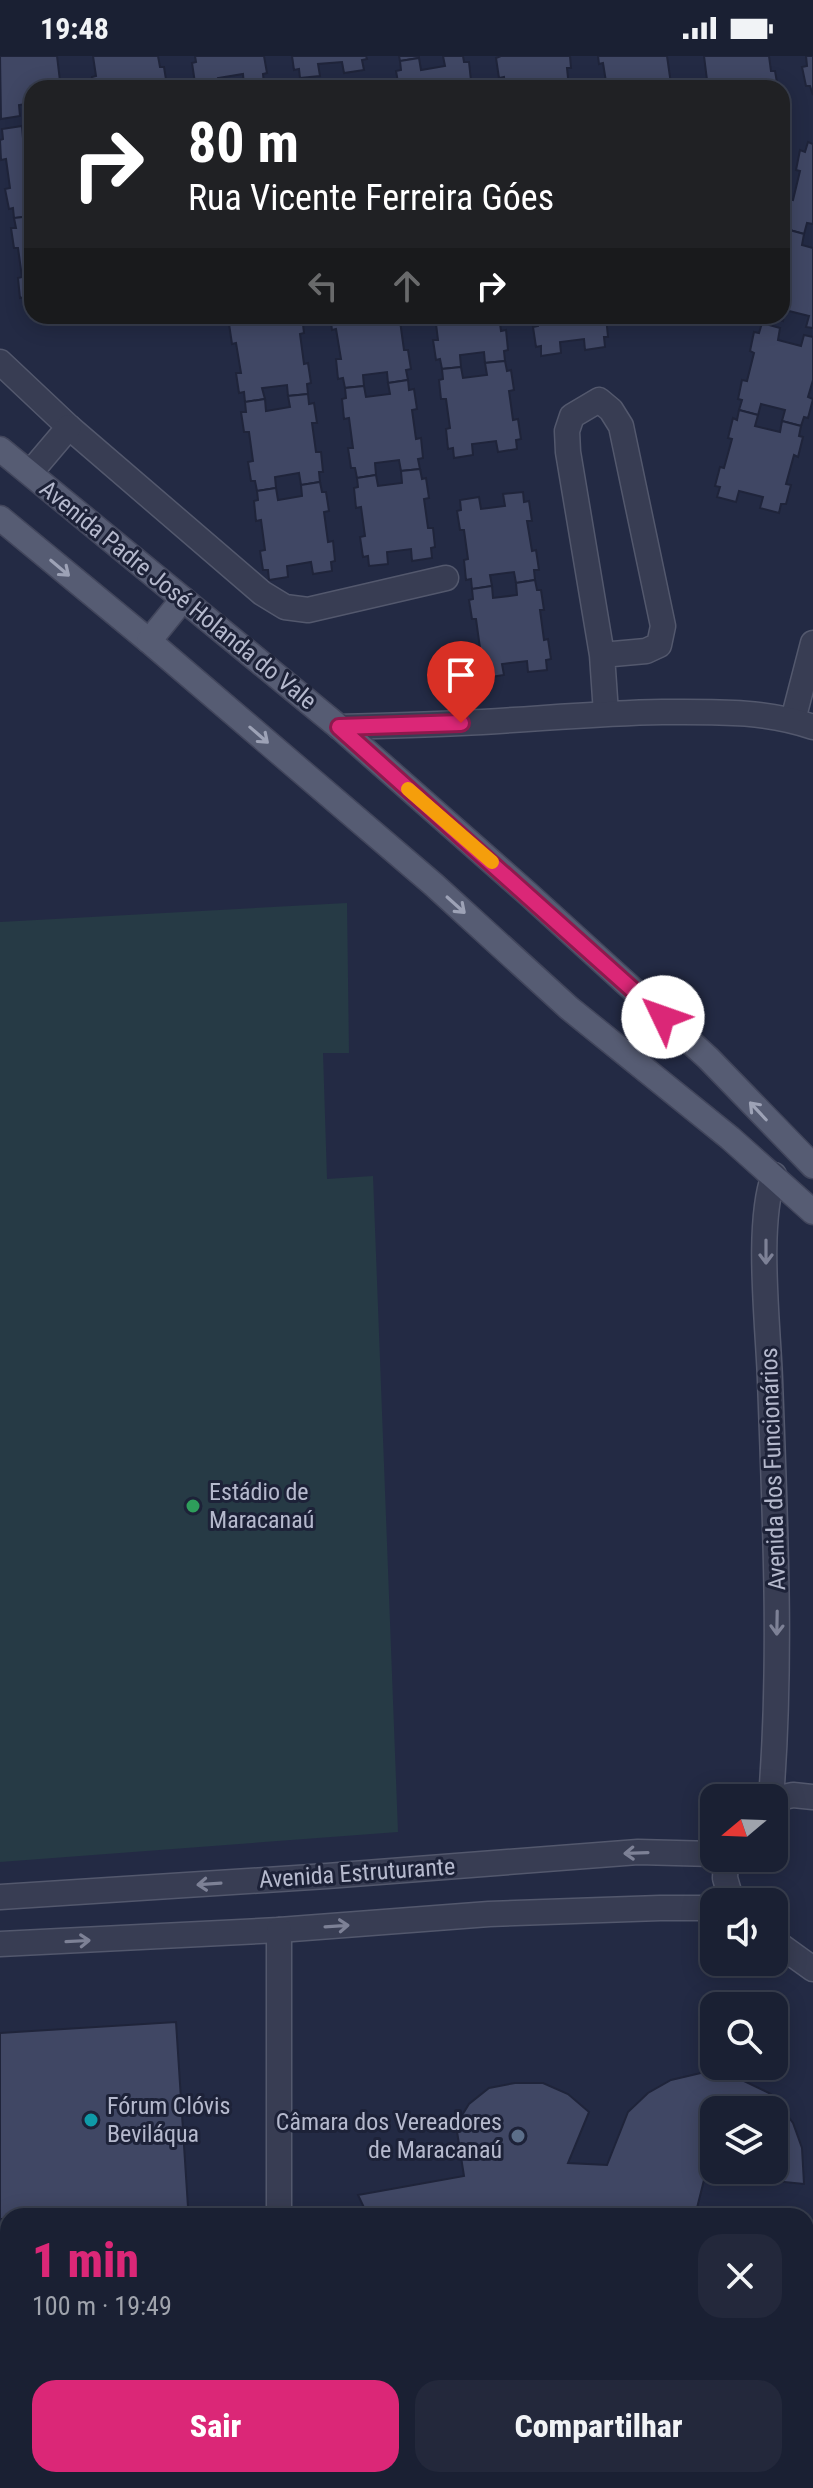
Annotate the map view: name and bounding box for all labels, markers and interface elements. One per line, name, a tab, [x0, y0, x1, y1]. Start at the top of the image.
text: 19:48	[40, 11, 109, 46]
text: 80 m	[188, 110, 299, 176]
icon: right	[56, 112, 160, 216]
text: Rua Vicente Ferreira Góes	[188, 177, 554, 219]
icon: left	[301, 264, 345, 308]
icon: ahead	[385, 264, 429, 308]
icon: right	[469, 264, 513, 308]
street label: Avenida Padre José Holanda do Vale	[34, 475, 322, 715]
one-way arrow	[49, 559, 70, 577]
pin	[427, 641, 495, 723]
icon: arrive	[439, 653, 483, 697]
one-way arrow	[248, 726, 268, 744]
one-way arrow	[445, 896, 465, 914]
position arrow	[621, 975, 705, 1059]
one-way arrow	[749, 1102, 768, 1121]
one-way arrow	[758, 1238, 774, 1265]
street label: Avenida dos Funcionários	[755, 1347, 791, 1591]
place label: Estádio de Maracanaú	[209, 1478, 314, 1534]
marker: Estádio de Maracanaú	[184, 1497, 202, 1515]
one-way arrow	[769, 1609, 785, 1636]
north arrow	[700, 1784, 788, 1872]
map controls	[700, 1784, 788, 2184]
one-way arrow	[623, 1845, 650, 1860]
street label: Avenida Estruturante	[258, 1852, 456, 1894]
one-way arrow	[196, 1877, 223, 1892]
button: sound	[700, 1888, 788, 1976]
one-way arrow	[324, 1918, 350, 1933]
one-way arrow	[64, 1933, 91, 1948]
button: search	[700, 1992, 788, 2080]
place label: Fórum Clóvis Beviláqua	[107, 2092, 231, 2148]
button: layers	[700, 2096, 788, 2184]
place label: Câmara dos Vereadores de Maracanaú	[276, 2108, 502, 2164]
marker: Fórum Clóvis Beviláqua	[82, 2111, 100, 2129]
marker: Câmara dos Vereadores de Maracanaú	[509, 2127, 527, 2145]
text: 1 min	[32, 2232, 139, 2289]
button: close	[698, 2234, 782, 2318]
text: 100 m · 19:49	[32, 2291, 172, 2321]
button: Sair	[32, 2380, 399, 2472]
button: Compartilhar	[415, 2380, 782, 2472]

